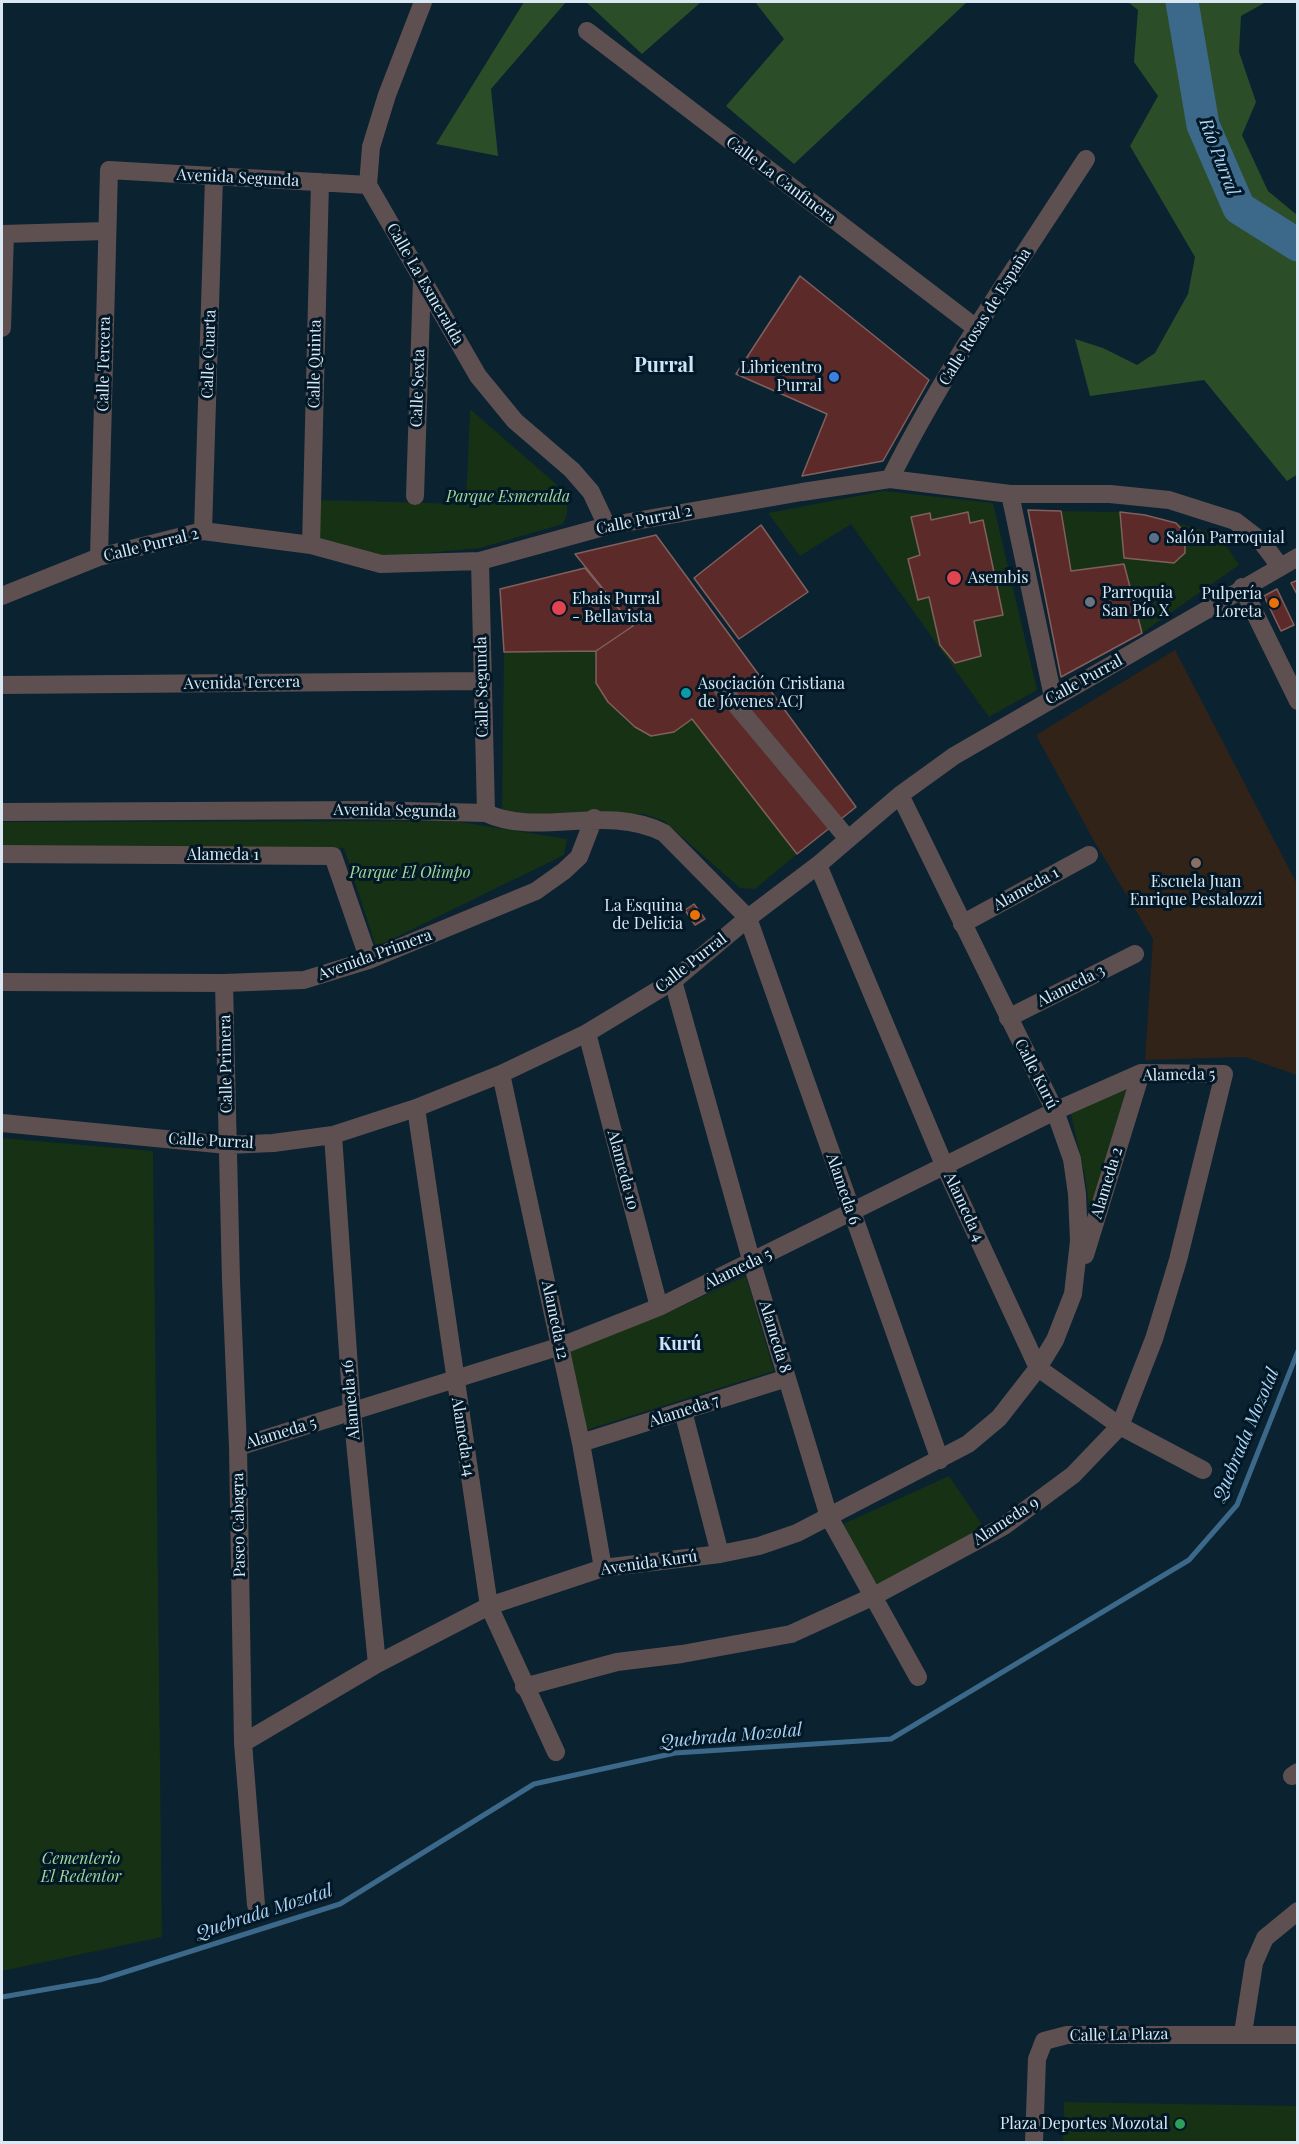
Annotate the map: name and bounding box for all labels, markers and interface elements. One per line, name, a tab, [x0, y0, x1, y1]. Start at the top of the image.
water label: Río Purral	[1194, 115, 1244, 199]
street label: Calle La Canfinera	[722, 132, 840, 228]
street label: Avenida Segunda	[176, 165, 300, 191]
street label: Calle La Esmeralda	[382, 220, 468, 348]
street label: Calle Rosas de España	[935, 245, 1035, 389]
street label: Calle Cuarta	[198, 309, 220, 399]
street label: Calle Tercera	[94, 316, 114, 412]
street label: Calle Quinta	[305, 319, 325, 409]
street label: Calle Sexta	[407, 348, 429, 428]
district label: Purral	[634, 354, 694, 378]
place label: Libricentro Purral	[740, 358, 822, 396]
marker: Libricentro Purral	[827, 370, 841, 384]
park label: Parque Esmeralda	[446, 487, 570, 507]
street label: Calle Purral 2	[594, 501, 694, 539]
street label: Calle Purral 2	[102, 524, 200, 566]
place label: Salón Parroquial	[1166, 528, 1285, 548]
marker: Salón Parroquial	[1147, 531, 1161, 545]
place label: Asembis	[968, 568, 1028, 588]
marker: Asembis	[945, 569, 963, 587]
place label: Parroquia San Pío X	[1102, 583, 1173, 621]
place label: Pulpería Loreta	[1202, 584, 1262, 622]
place label: Ebais Purral - Bellavista	[572, 589, 660, 627]
marker: Parroquia San Pío X	[1083, 595, 1097, 609]
marker: Pulpería Loreta	[1267, 596, 1281, 610]
marker: Ebais Purral - Bellavista	[550, 599, 568, 617]
street label: Calle Segunda	[472, 636, 492, 738]
street label: Calle Purral	[1042, 651, 1126, 709]
street label: Avenida Tercera	[184, 672, 300, 694]
place label: Asociación Cristiana de Jóvenes ACJ	[698, 674, 845, 712]
marker: Asociación Cristiana de Jóvenes ACJ	[679, 686, 693, 700]
street label: Avenida Segunda	[334, 800, 456, 822]
street label: Alameda 1	[187, 845, 259, 865]
marker: Escuela Juan Enrique Pestalozzi	[1189, 856, 1203, 870]
park label: Parque El Olimpo	[350, 863, 470, 883]
street label: Alameda 1	[990, 863, 1062, 915]
place label: Escuela Juan Enrique Pestalozzi	[1130, 872, 1262, 910]
place label: La Esquina de Delicia	[604, 896, 683, 934]
marker: La Esquina de Delicia	[688, 908, 702, 922]
street label: Avenida Primera	[315, 925, 435, 985]
street label: Calle Purral	[651, 929, 731, 997]
street label: Alameda 3	[1034, 961, 1108, 1011]
street label: Calle Primera	[216, 1015, 236, 1113]
street label: Calle Kurú	[1010, 1036, 1062, 1112]
street label: Alameda 5	[1142, 1065, 1216, 1085]
street label: Alameda 10	[603, 1128, 643, 1212]
street label: Calle Purral	[168, 1129, 254, 1153]
street label: Alameda 2	[1087, 1145, 1127, 1221]
street label: Alameda 6	[822, 1151, 864, 1227]
street label: Alameda 4	[940, 1169, 988, 1245]
street label: Alameda 5	[701, 1244, 775, 1294]
street label: Alameda 12	[537, 1279, 573, 1361]
street label: Alameda 8	[755, 1299, 795, 1375]
district label: Kurú	[659, 1333, 701, 1355]
street label: Alameda 16	[338, 1359, 364, 1441]
water label: Quebrada Mozotal	[1208, 1365, 1284, 1505]
street label: Alameda 7	[646, 1391, 722, 1431]
street label: Alameda 14	[447, 1396, 479, 1478]
street label: Alameda 5	[243, 1413, 319, 1453]
street label: Paseo Cabagra	[228, 1472, 250, 1578]
street label: Alameda 9	[970, 1493, 1042, 1549]
street label: Avenida Kurú	[599, 1547, 699, 1579]
water label: Quebrada Mozotal	[659, 1719, 803, 1753]
park label: Cementerio El Redentor	[41, 1849, 121, 1887]
water label: Quebrada Mozotal	[193, 1880, 335, 1944]
street label: Calle La Plaza	[1069, 2025, 1169, 2045]
place label: Plaza Deportes Mozotal	[1000, 2114, 1168, 2134]
marker: Plaza Deportes Mozotal	[1173, 2117, 1187, 2131]

